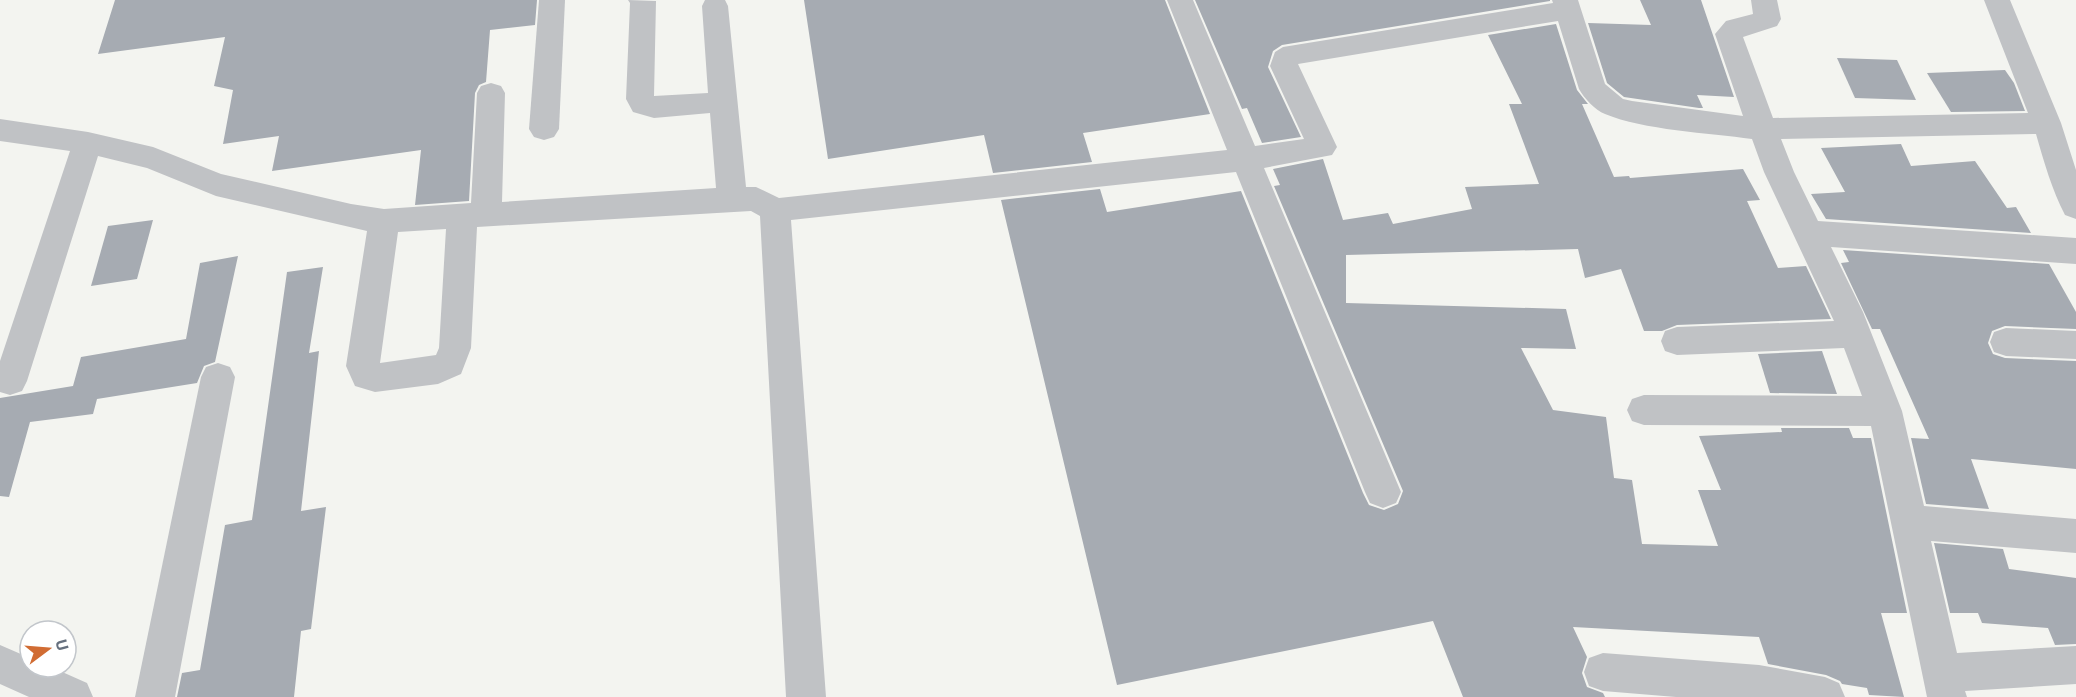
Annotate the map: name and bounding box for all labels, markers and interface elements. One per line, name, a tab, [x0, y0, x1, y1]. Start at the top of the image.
north arrow	[18, 619, 78, 679]
text: U	[52, 637, 74, 653]

